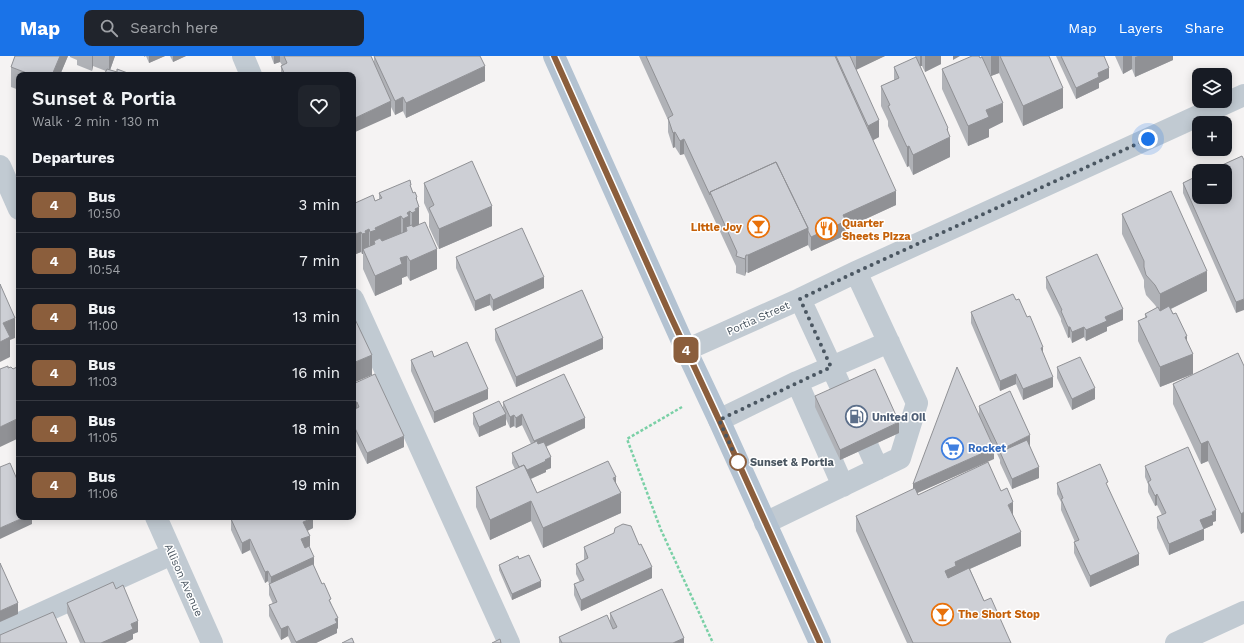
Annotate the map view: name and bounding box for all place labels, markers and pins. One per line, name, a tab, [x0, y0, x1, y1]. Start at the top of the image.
bar icon: Little Joy	[745, 214, 771, 240]
restaurant icon: Quarter Sheets Pizza	[813, 216, 839, 242]
place label: Quarter Sheets Pizza	[842, 217, 911, 243]
place label: Little Joy	[691, 221, 743, 234]
fuel station icon: United Oil	[844, 404, 870, 430]
place label: United Oil	[872, 411, 926, 424]
supermarket icon: Rocket	[939, 435, 965, 461]
place label: Rocket	[968, 442, 1006, 455]
marker: Sunset & Portia	[729, 453, 747, 471]
place label: Sunset & Portia	[750, 456, 834, 469]
bar icon: The Short Stop	[929, 601, 955, 627]
place label: The Short Stop	[958, 608, 1040, 621]

